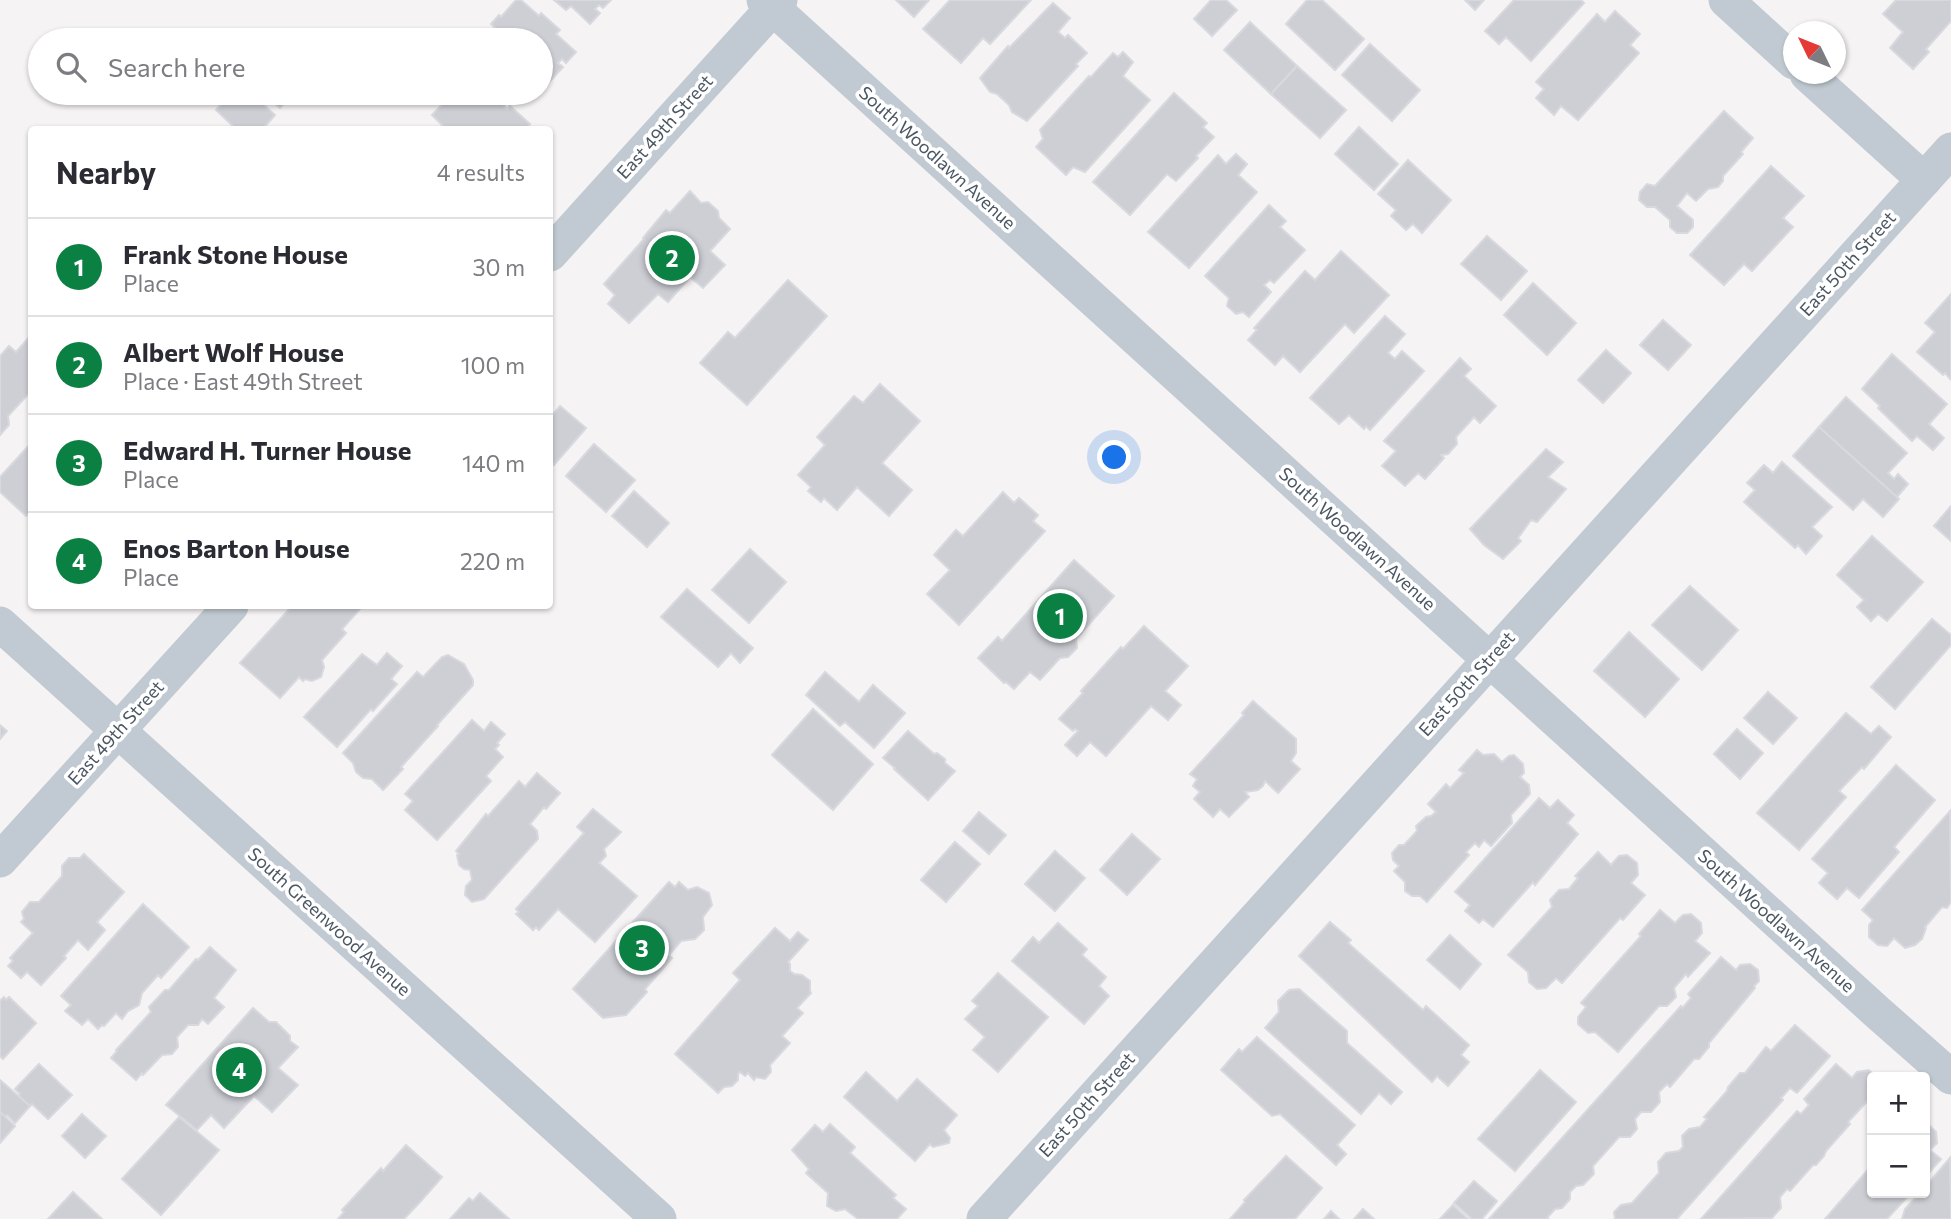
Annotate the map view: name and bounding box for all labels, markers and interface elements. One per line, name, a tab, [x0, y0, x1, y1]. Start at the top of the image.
north arrow	[1783, 21, 1846, 84]
search box	[28, 28, 553, 105]
icon: search	[52, 48, 90, 86]
text: Search here	[108, 51, 246, 82]
street label: East 49th Street	[612, 70, 717, 183]
street label: South Woodlawn Avenue	[855, 81, 1021, 234]
text: Nearby	[56, 153, 156, 190]
text: 4 results	[437, 158, 525, 186]
street label: East 50th Street	[1795, 206, 1900, 320]
pin: 2	[649, 232, 695, 284]
text: Frank Stone House	[123, 238, 348, 269]
text: 1	[74, 253, 84, 281]
text: 30 m	[472, 253, 525, 281]
text: Place	[123, 269, 179, 297]
text: Albert Wolf House	[123, 336, 344, 367]
text: 2	[72, 351, 86, 379]
text: 100 m	[461, 351, 525, 379]
text: Place · East 49th Street	[123, 367, 363, 395]
text: Edward H. Turner House	[123, 434, 411, 465]
your location	[1097, 440, 1131, 474]
text: 3	[72, 449, 86, 477]
text: 140 m	[462, 449, 525, 477]
street label: South Woodlawn Avenue	[1275, 462, 1441, 615]
text: Place	[123, 465, 179, 493]
text: Enos Barton House	[123, 532, 350, 563]
text: 4	[72, 547, 86, 575]
text: 220 m	[460, 547, 525, 575]
text: Place	[123, 563, 179, 591]
pin: 1	[1037, 590, 1083, 642]
street label: East 50th Street	[1414, 626, 1519, 740]
street label: East 49th Street	[63, 676, 168, 789]
street label: South Greenwood Avenue	[244, 842, 415, 1000]
street label: South Woodlawn Avenue	[1694, 844, 1860, 997]
pin: 3	[619, 922, 665, 974]
pin: 4	[216, 1044, 262, 1096]
street label: East 50th Street	[1034, 1047, 1139, 1161]
map controls	[1867, 1072, 1930, 1198]
button: +	[1867, 1072, 1930, 1135]
button: −	[1867, 1135, 1930, 1198]

